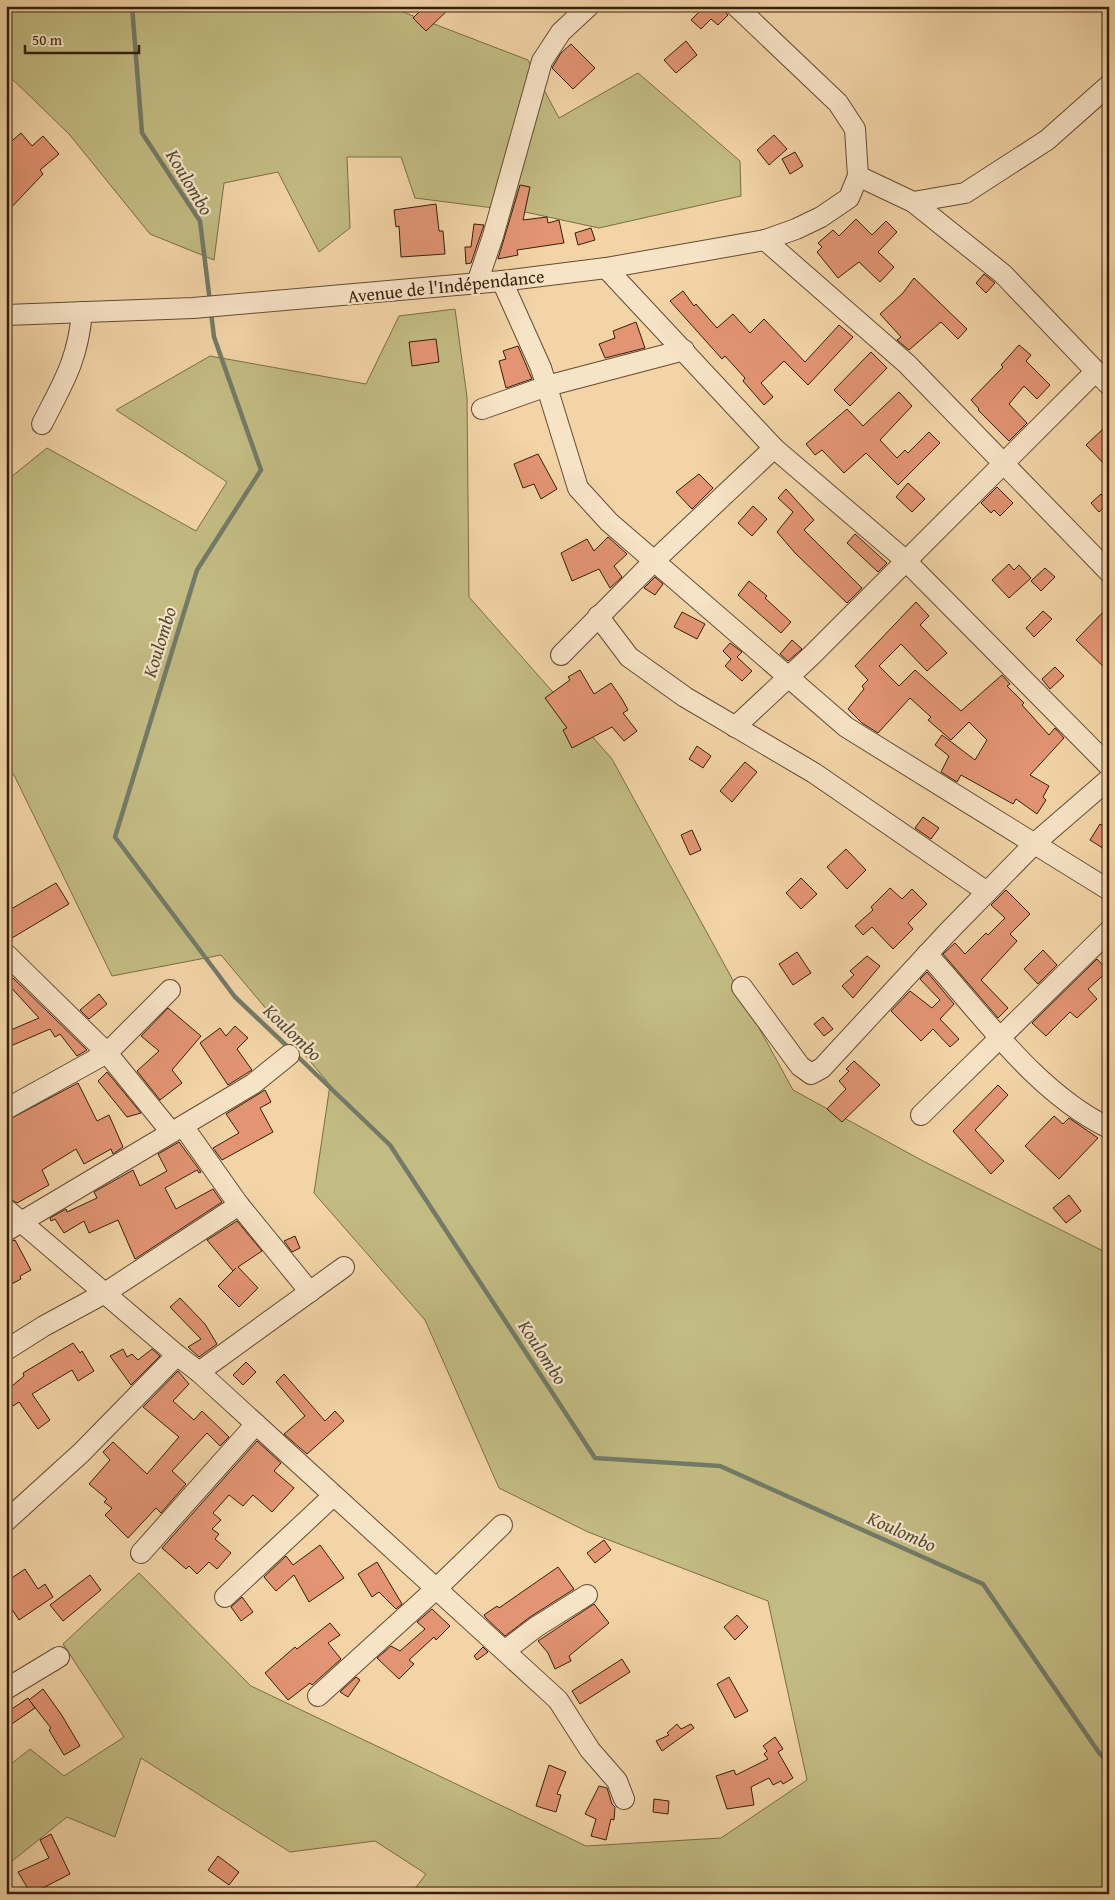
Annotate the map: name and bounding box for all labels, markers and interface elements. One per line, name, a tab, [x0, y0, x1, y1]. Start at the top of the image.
scale bar	[25, 22, 139, 54]
text: 50 m	[32, 29, 63, 50]
water label: Koulombo	[159, 143, 221, 220]
street label: Avenue de l'Indépendance	[346, 262, 546, 310]
water label: Koulombo	[135, 603, 183, 682]
water label: Koulombo	[257, 996, 329, 1067]
water label: Koulombo	[511, 1313, 574, 1390]
water label: Koulombo	[862, 1503, 941, 1559]

